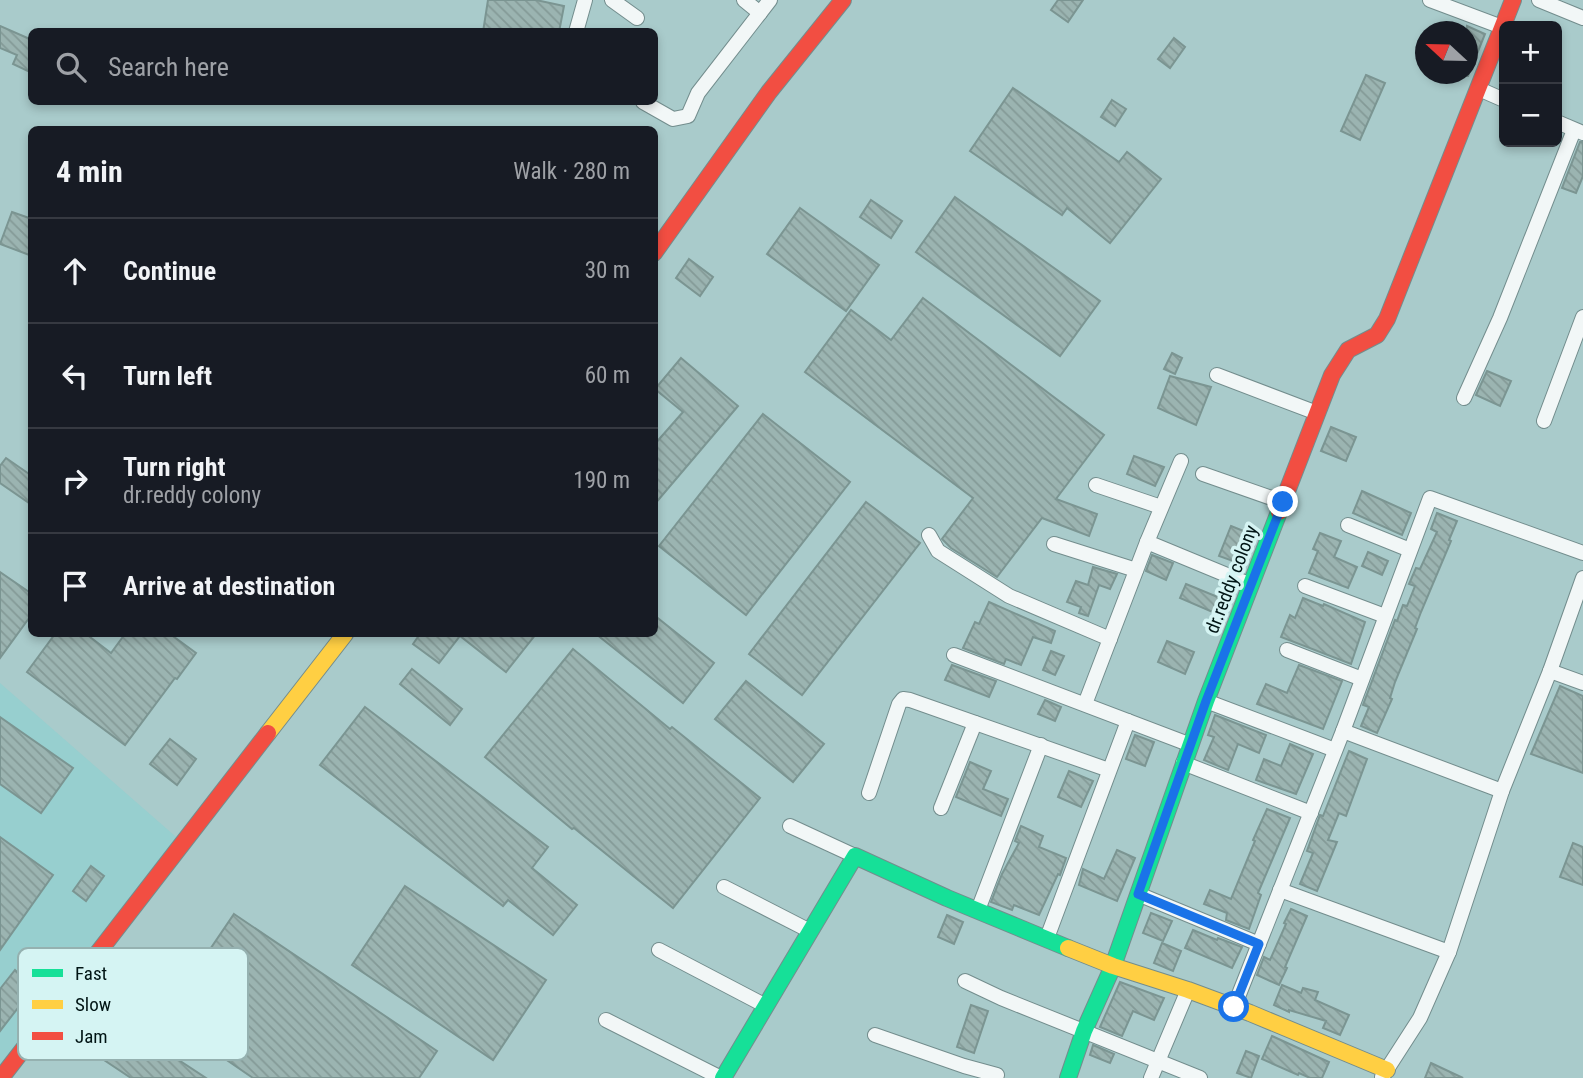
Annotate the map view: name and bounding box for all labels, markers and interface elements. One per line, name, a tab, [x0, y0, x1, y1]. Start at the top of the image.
north arrow	[1415, 21, 1478, 84]
map controls	[1499, 21, 1562, 147]
button: +	[1499, 21, 1562, 84]
search box	[28, 28, 658, 105]
icon: search	[52, 48, 90, 86]
text: Search here	[108, 52, 229, 82]
button: −	[1499, 84, 1562, 147]
text: 4 min	[56, 154, 123, 189]
text: Walk · 280 m	[513, 158, 630, 185]
icon: ahead	[56, 252, 94, 290]
text: Continue	[123, 256, 216, 286]
text: 30 m	[585, 257, 630, 284]
icon: left	[56, 357, 94, 395]
text: Turn left	[123, 361, 212, 391]
text: 60 m	[585, 362, 630, 389]
text: Turn right	[123, 452, 225, 482]
icon: right	[56, 462, 94, 500]
text: 190 m	[573, 467, 630, 494]
text: dr.reddy colony	[123, 482, 261, 509]
route end	[1267, 486, 1298, 517]
street label: dr.reddy colony	[1200, 522, 1263, 637]
icon: arrive	[56, 567, 94, 605]
text: Arrive at destination	[123, 571, 335, 601]
legend	[18, 948, 248, 1060]
text: Fast	[75, 962, 107, 985]
route start	[1218, 991, 1249, 1022]
text: Slow	[75, 993, 111, 1016]
text: Jam	[75, 1025, 108, 1048]

